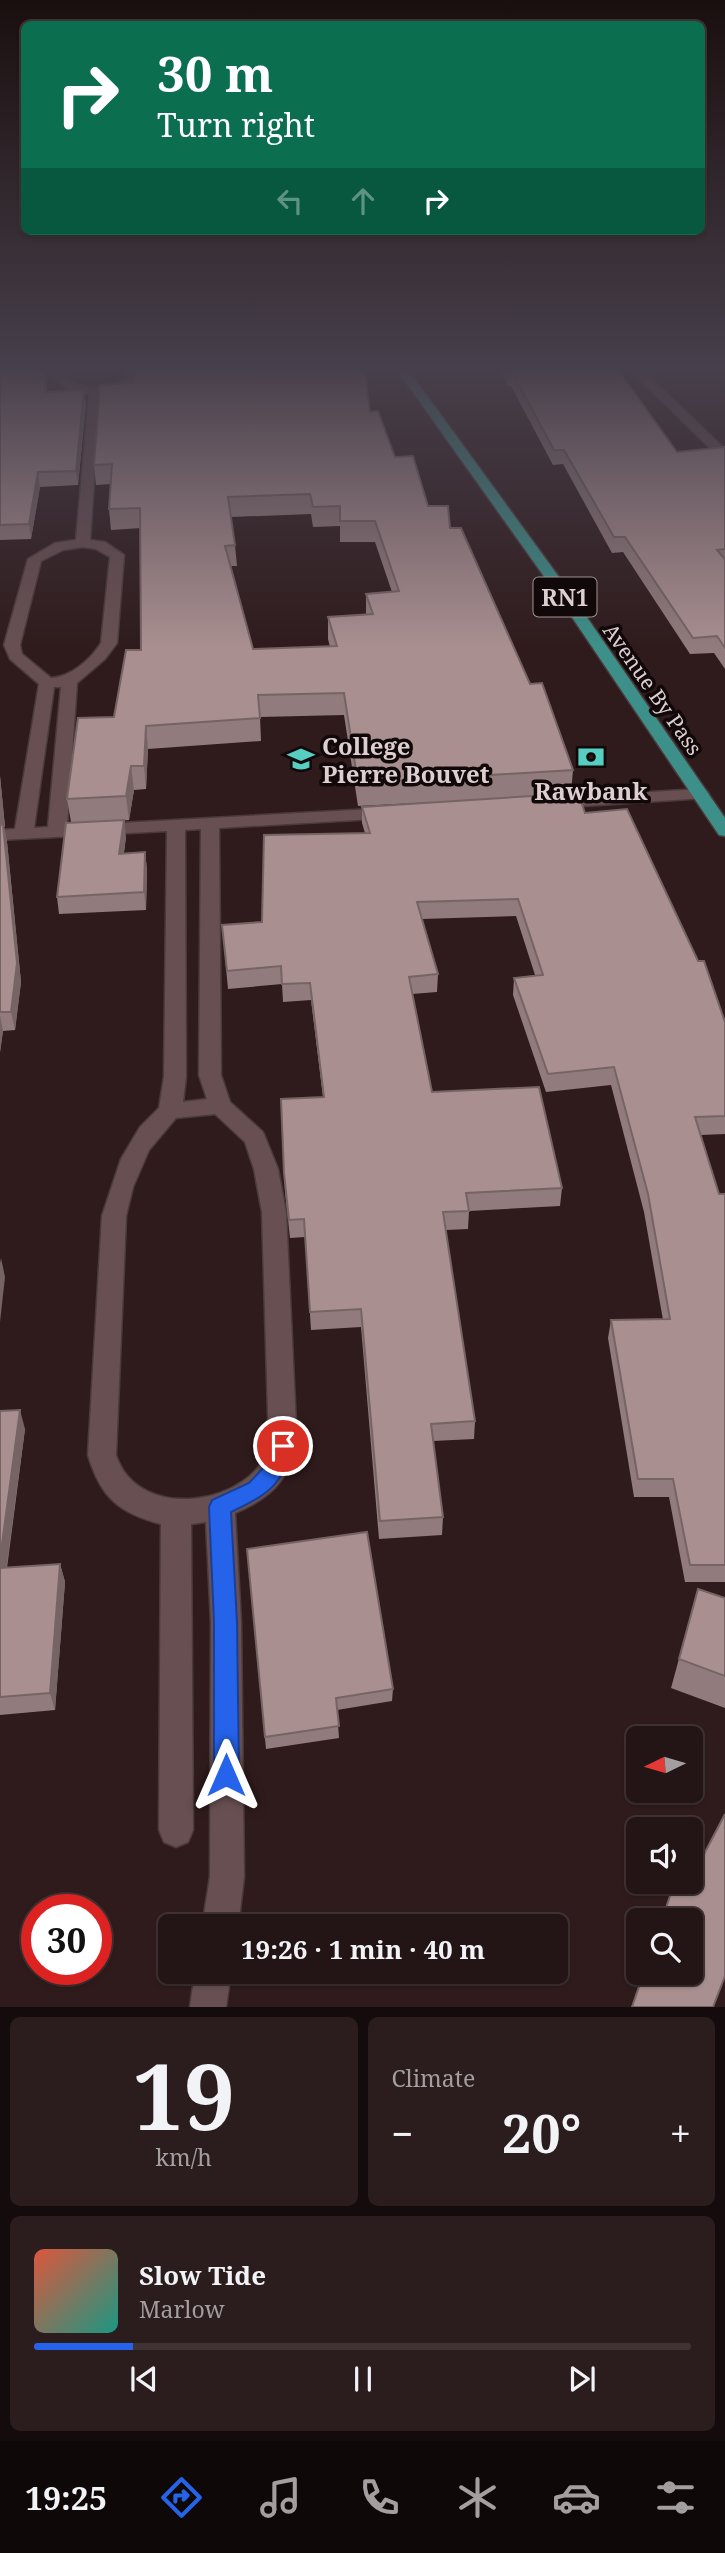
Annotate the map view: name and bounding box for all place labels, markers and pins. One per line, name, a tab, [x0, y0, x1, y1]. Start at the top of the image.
place label: College Pierre Bouvet	[322, 729, 490, 790]
bank icon: Rawbank	[576, 742, 606, 772]
school or university icon: College Pierre Bouvet	[286, 744, 316, 774]
place label: Rawbank	[534, 774, 648, 807]
pin	[253, 1416, 313, 1476]

